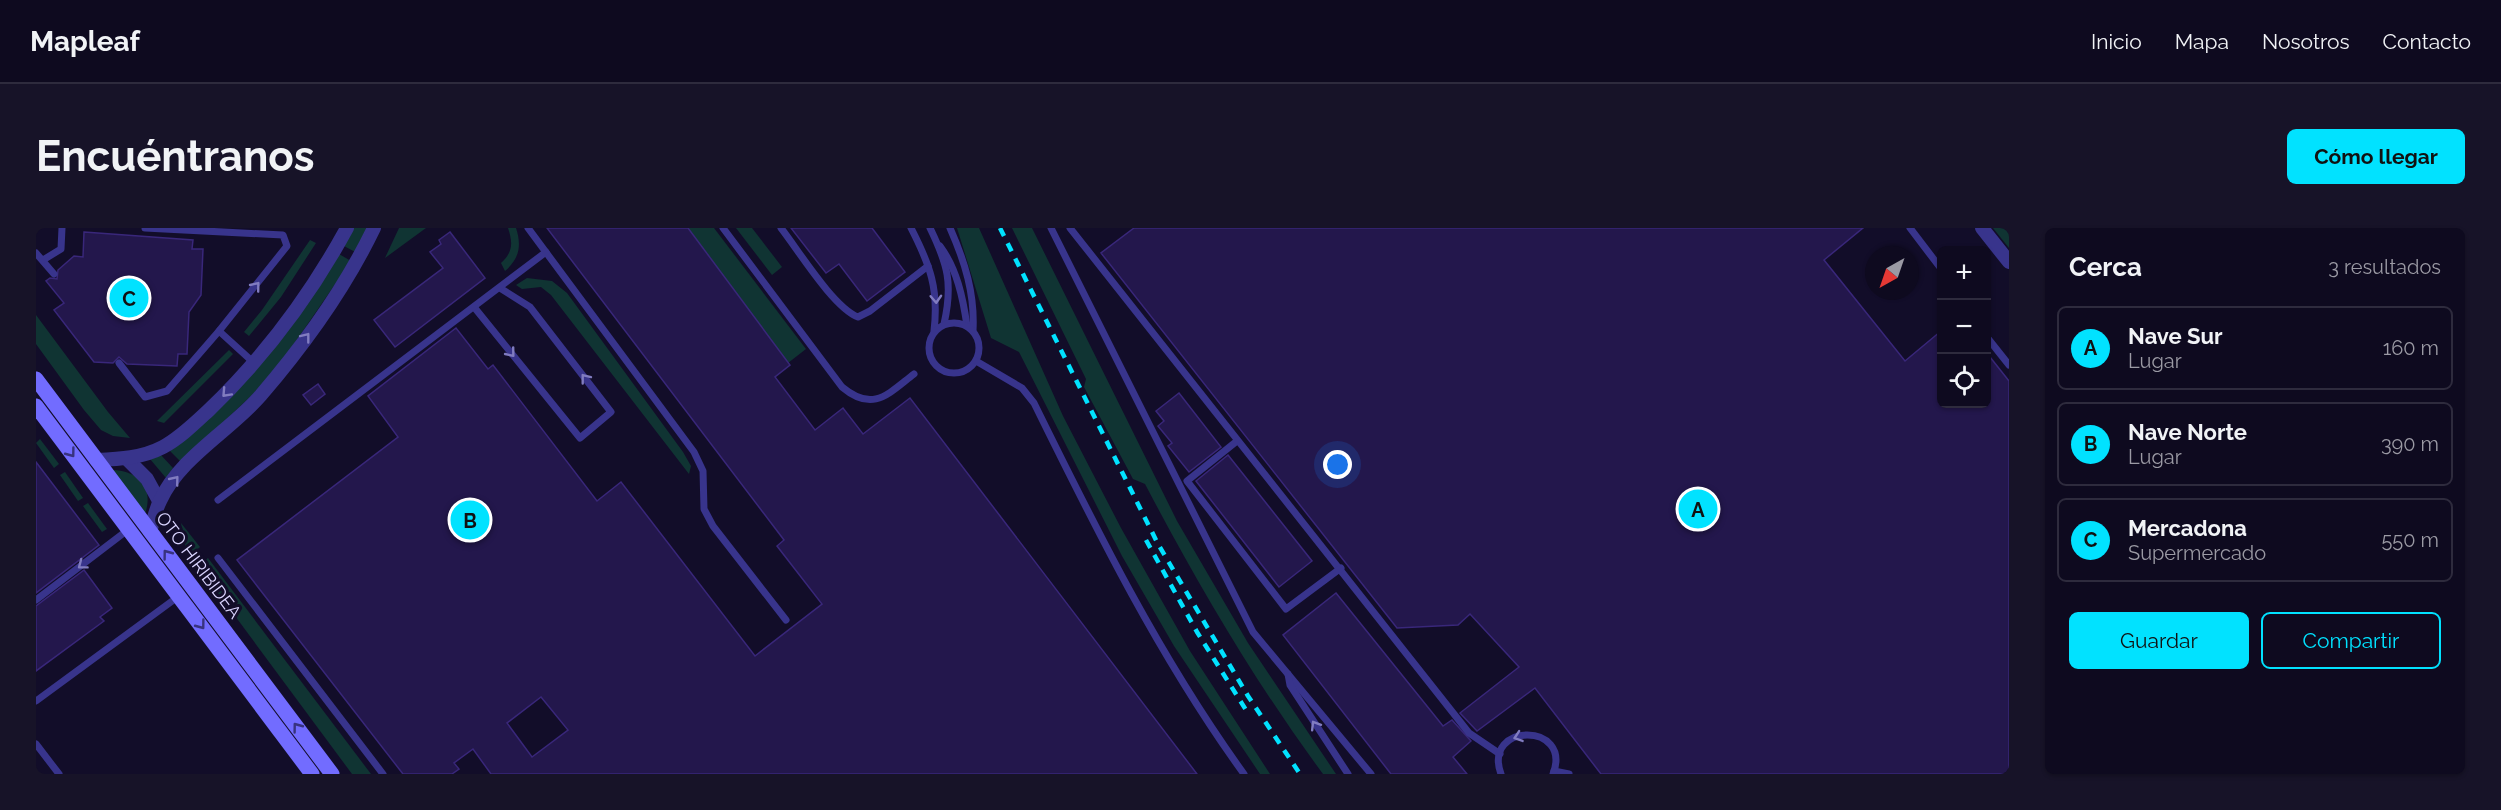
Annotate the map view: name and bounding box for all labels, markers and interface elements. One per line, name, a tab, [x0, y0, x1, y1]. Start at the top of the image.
text: Mapleaf	[30, 25, 140, 58]
text: Inicio	[2091, 29, 2142, 54]
text: Mapa	[2175, 29, 2229, 54]
text: Nosotros	[2262, 29, 2350, 54]
text: Contacto	[2383, 29, 2471, 54]
button: Cómo llegar	[2287, 129, 2465, 184]
text: Encuéntranos	[36, 132, 315, 181]
north arrow	[1865, 246, 1919, 300]
map controls	[1937, 246, 1991, 408]
button: +	[1937, 246, 1991, 300]
text: Cerca	[2069, 252, 2142, 282]
text: 3 resultados	[2328, 255, 2441, 279]
pin: C	[110, 276, 148, 320]
one-way arrow	[249, 282, 260, 293]
one-way arrow	[930, 294, 943, 303]
button: −	[1937, 300, 1991, 354]
text: Nave Sur	[2128, 323, 2223, 349]
one-way arrow	[299, 332, 310, 343]
text: A	[2084, 336, 2097, 360]
text: 160 m	[2383, 336, 2439, 360]
one-way arrow	[503, 346, 514, 357]
text: Lugar	[2128, 349, 2182, 373]
button: locate	[1937, 354, 1991, 408]
one-way arrow	[581, 374, 592, 385]
one-way arrow	[222, 386, 233, 397]
text: Nave Norte	[2128, 419, 2247, 445]
text: B	[2084, 432, 2097, 456]
text: 390 m	[2381, 432, 2439, 456]
text: Lugar	[2128, 445, 2182, 469]
one-way arrow	[64, 446, 75, 457]
your location	[1323, 450, 1352, 479]
one-way arrow	[167, 475, 178, 486]
pin: A	[1678, 486, 1718, 532]
pin: B	[450, 498, 490, 542]
street label: OTO HIRIBIDEA	[152, 508, 246, 622]
text: Mercadona	[2128, 515, 2247, 541]
text: C	[2084, 528, 2097, 552]
text: 550 m	[2381, 528, 2439, 552]
text: Supermercado	[2128, 541, 2266, 565]
one-way arrow	[163, 550, 174, 561]
one-way arrow	[78, 557, 89, 568]
button: Guardar	[2069, 612, 2249, 669]
button: Compartir	[2261, 612, 2441, 669]
one-way arrow	[193, 619, 204, 630]
one-way arrow	[1312, 721, 1323, 732]
one-way arrow	[293, 723, 304, 734]
one-way arrow	[1513, 730, 1524, 743]

